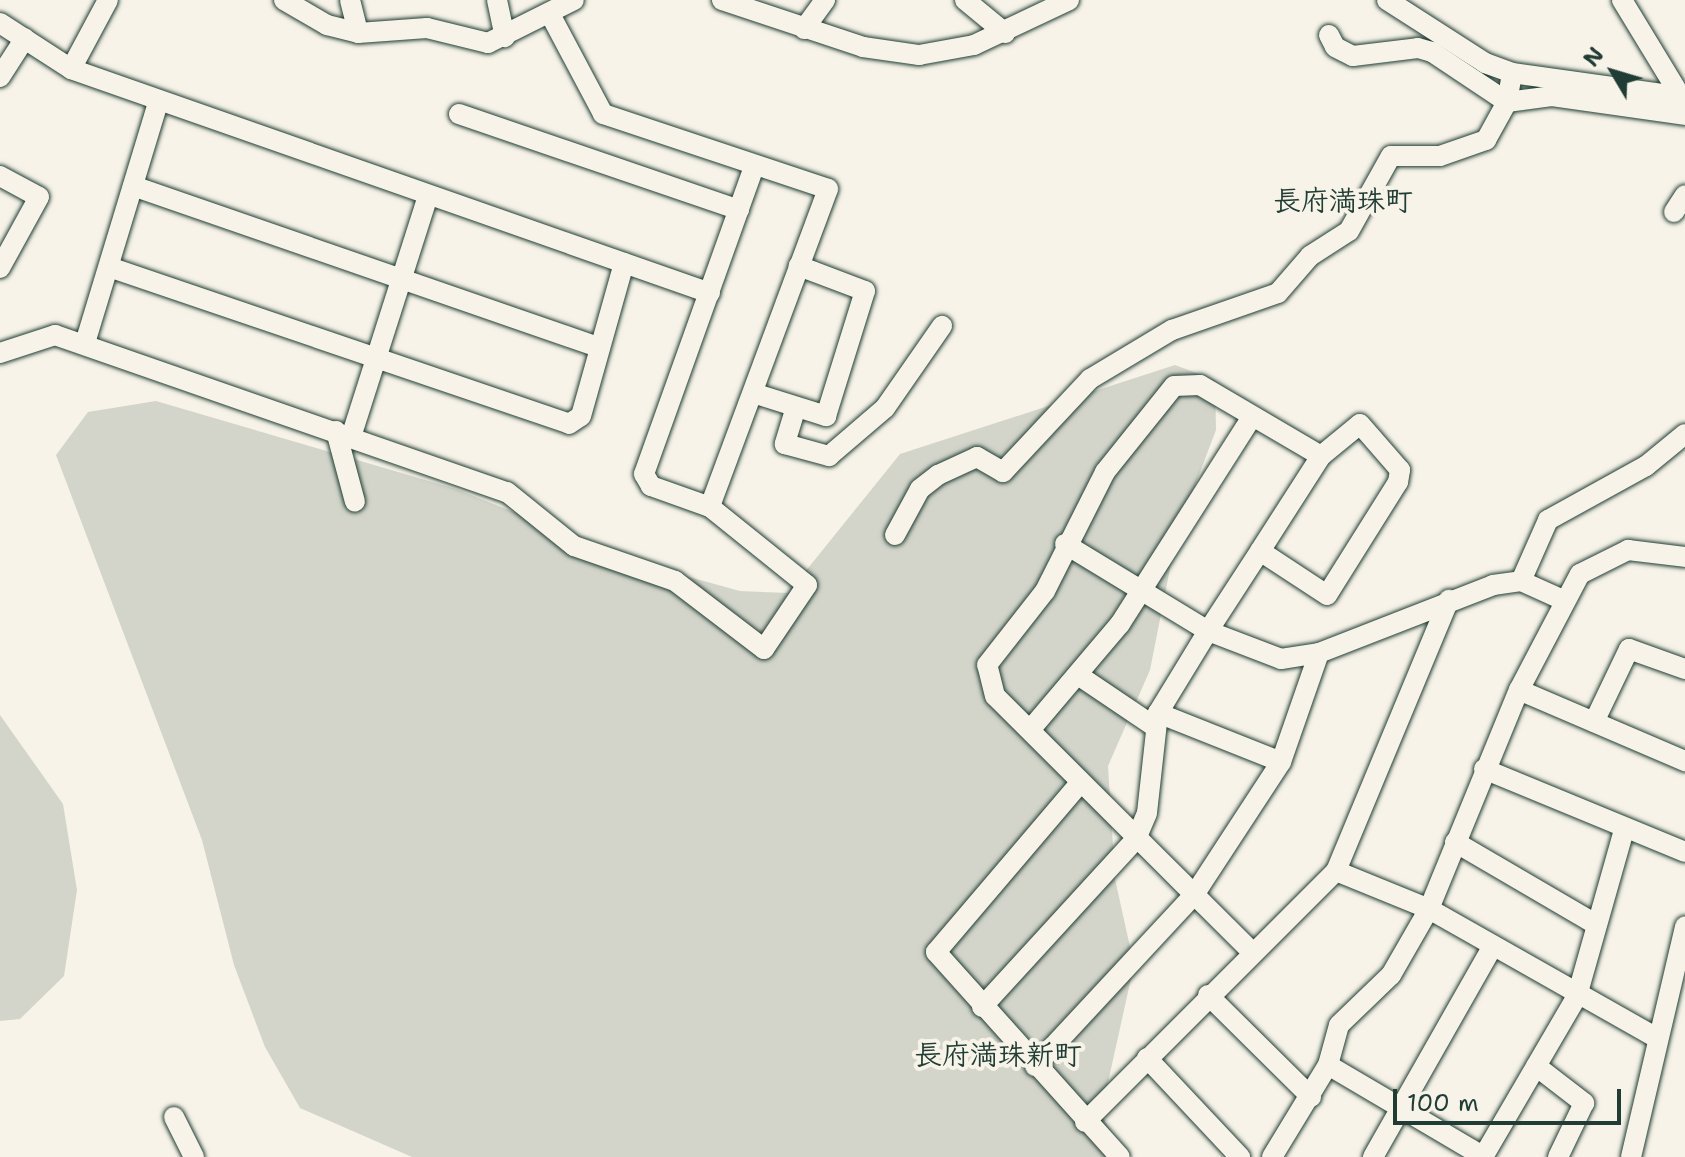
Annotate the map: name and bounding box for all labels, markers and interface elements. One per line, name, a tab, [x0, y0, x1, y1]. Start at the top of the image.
north arrow	[1573, 32, 1653, 112]
text: N	[1577, 41, 1610, 73]
district label: 長府満珠町	[1273, 183, 1413, 217]
district label: 長府満珠新町	[914, 1037, 1082, 1071]
scale bar	[1397, 1073, 1625, 1123]
text: 100 m	[1407, 1087, 1479, 1119]

